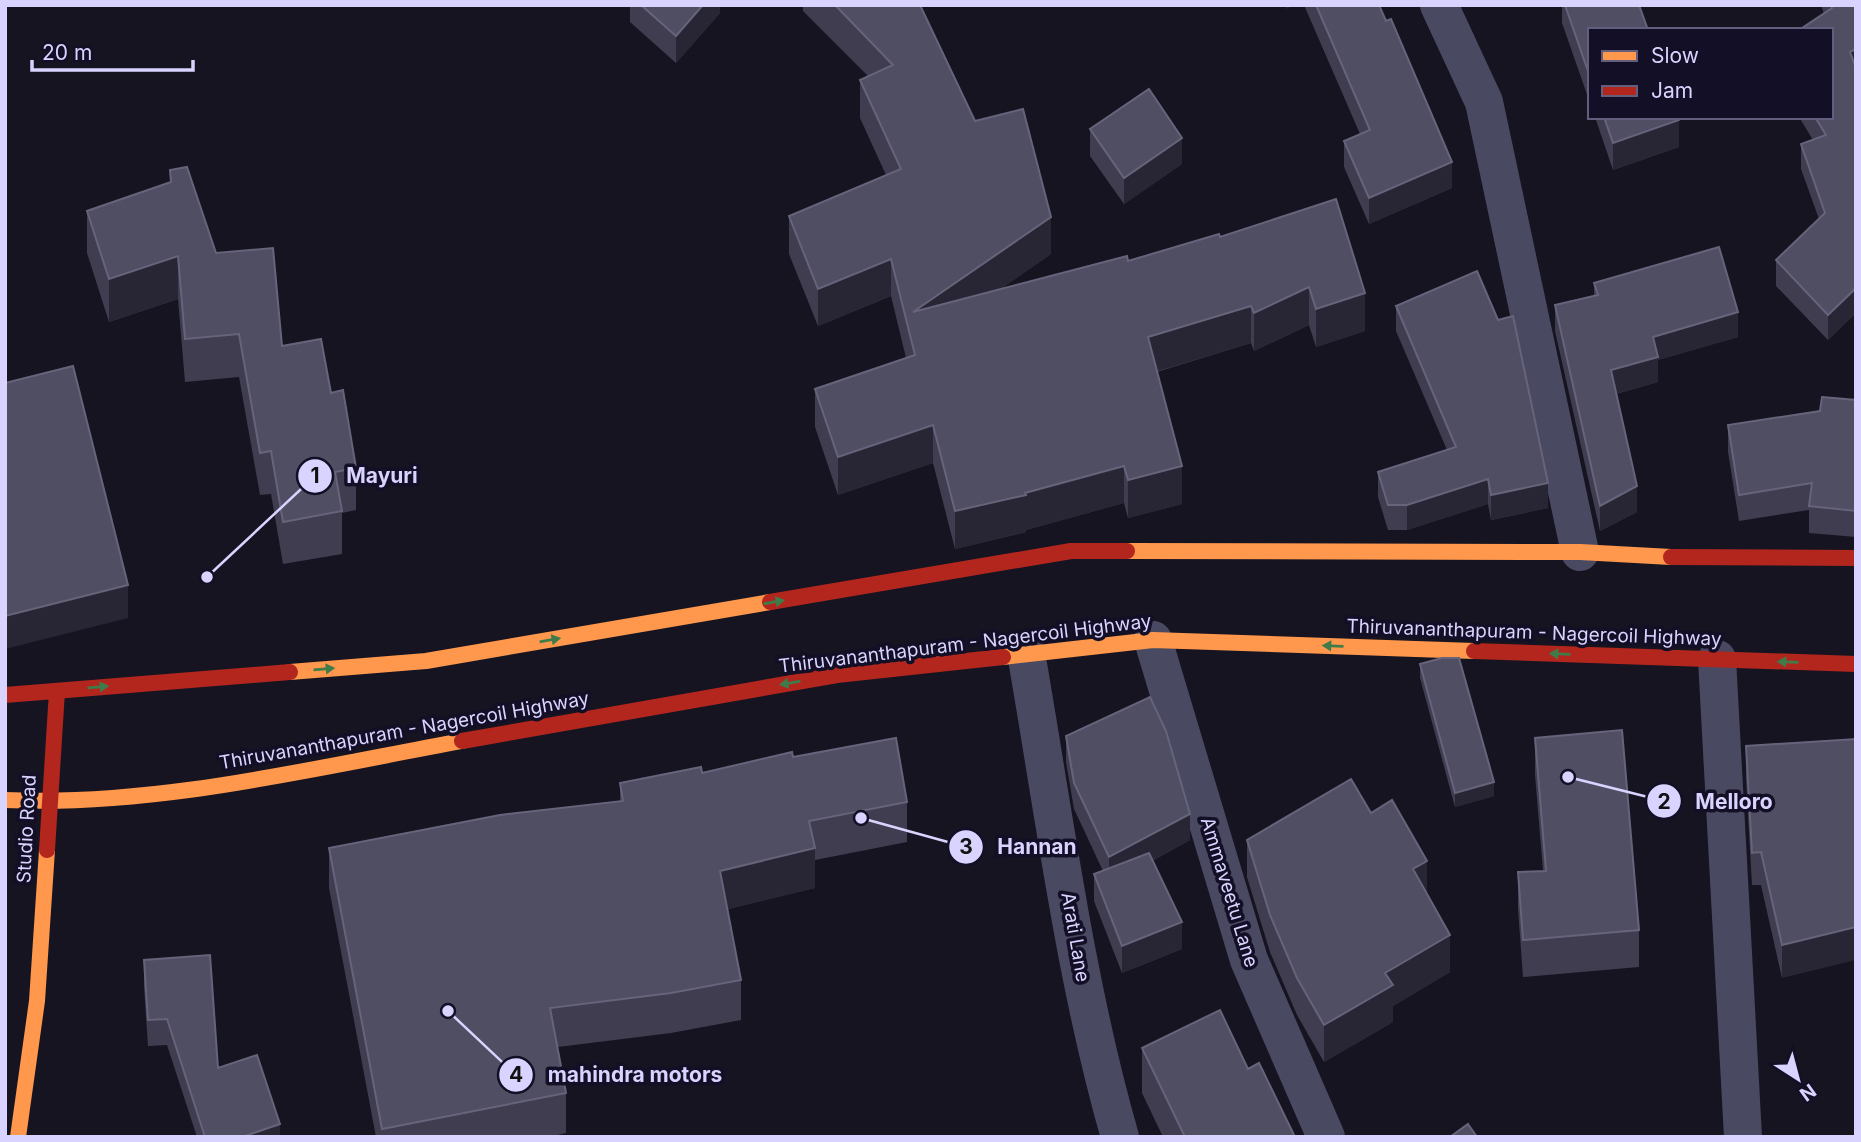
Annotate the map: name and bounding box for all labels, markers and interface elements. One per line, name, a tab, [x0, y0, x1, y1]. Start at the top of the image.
scale bar	[32, 28, 192, 72]
legend	[1588, 28, 1833, 119]
text: 20 m	[42, 40, 92, 65]
text: Slow	[1651, 43, 1699, 68]
text: Jam	[1651, 78, 1693, 103]
callout: Mayuri	[297, 455, 432, 497]
text: 1	[310, 463, 320, 488]
text: Mayuri	[346, 463, 418, 488]
one-way arrow	[763, 596, 785, 607]
street label: Thiruvananthapuram - Nagercoil Highway	[777, 609, 1153, 678]
street label: Thiruvananthapuram - Nagercoil Highway	[1346, 614, 1722, 651]
one-way arrow	[539, 634, 561, 645]
one-way arrow	[1322, 641, 1344, 652]
one-way arrow	[1549, 648, 1571, 660]
one-way arrow	[1776, 656, 1798, 667]
one-way arrow	[314, 663, 336, 674]
one-way arrow	[779, 678, 801, 689]
one-way arrow	[87, 681, 109, 692]
street label: Thiruvananthapuram - Nagercoil Highway	[217, 687, 591, 774]
street label: Studio Road	[12, 774, 41, 884]
callout: Melloro	[1647, 780, 1787, 822]
text: 2	[1657, 789, 1671, 814]
text: Melloro	[1695, 789, 1773, 814]
street label: Ammaveetu Lane	[1196, 814, 1263, 970]
callout: Hannan	[949, 826, 1091, 868]
text: 3	[959, 834, 973, 859]
text: Hannan	[997, 834, 1077, 859]
street label: Arati Lane	[1056, 890, 1095, 984]
north arrow	[1763, 1044, 1833, 1114]
callout: mahindra motors	[499, 1054, 736, 1096]
text: 4	[509, 1062, 523, 1087]
text: mahindra motors	[548, 1062, 722, 1087]
text: N	[1795, 1079, 1820, 1106]

